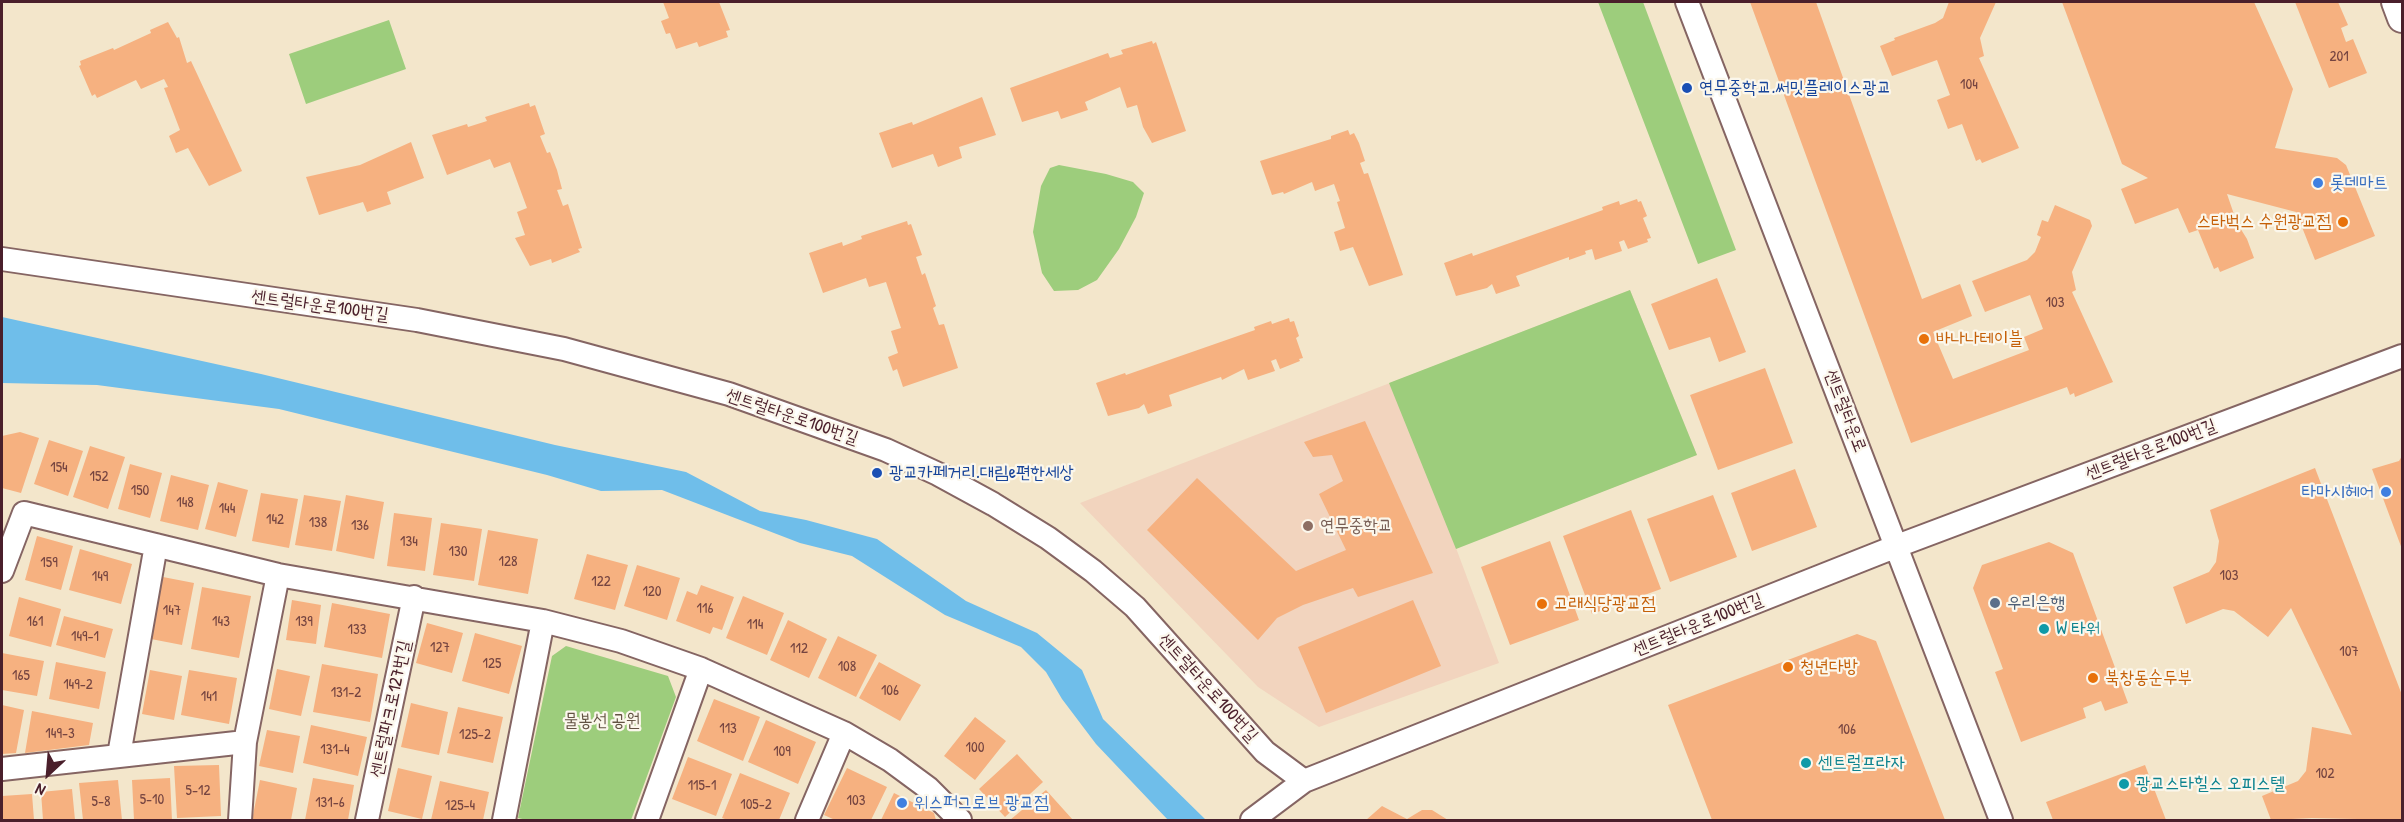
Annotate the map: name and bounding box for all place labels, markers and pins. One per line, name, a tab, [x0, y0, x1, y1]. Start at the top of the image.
place label: 연무중학교.써밋플레이스광교	[1699, 77, 1891, 99]
marker: 연무중학교.써밋플레이스광교	[1680, 81, 1694, 95]
place label: 롯데마트	[2330, 172, 2388, 194]
marker: 롯데마트	[2311, 176, 2325, 190]
place label: 스타벅스 수원광교점	[2197, 211, 2331, 233]
marker: 스타벅스 수원광교점	[2336, 215, 2350, 229]
place label: 바나나테이블	[1936, 328, 2023, 350]
marker: 바나나테이블	[1917, 332, 1931, 346]
place label: 광교카페거리.대림e편한세상	[889, 462, 1074, 484]
marker: 광교카페거리.대림e편한세상	[870, 466, 884, 480]
place label: 타마시헤어	[2302, 481, 2374, 503]
marker: 타마시헤어	[2379, 485, 2393, 499]
place label: 연무중학교	[1320, 515, 1392, 537]
marker: 연무중학교	[1301, 519, 1315, 533]
place label: 우리은행	[2007, 592, 2065, 614]
place label: 고래식당광교점	[1554, 593, 1655, 615]
marker: 우리은행	[1988, 596, 2002, 610]
marker: 고래식당광교점	[1535, 597, 1549, 611]
place label: W 타워	[2056, 618, 2100, 640]
marker: W 타워	[2037, 622, 2051, 636]
place label: 청년다방	[1800, 656, 1858, 678]
marker: 청년다방	[1781, 660, 1795, 674]
place label: 북창동순두부	[2105, 667, 2192, 689]
marker: 북창동순두부	[2086, 671, 2100, 685]
place label: 센트럴프라자	[1818, 752, 1905, 774]
marker: 센트럴프라자	[1799, 756, 1813, 770]
place label: 광교스타힐스 오피스텔	[2136, 773, 2285, 795]
marker: 광교스타힐스 오피스텔	[2117, 777, 2131, 791]
place label: 위스퍼그로브 광교점	[914, 792, 1048, 814]
marker: 위스퍼그로브 광교점	[895, 796, 909, 810]

